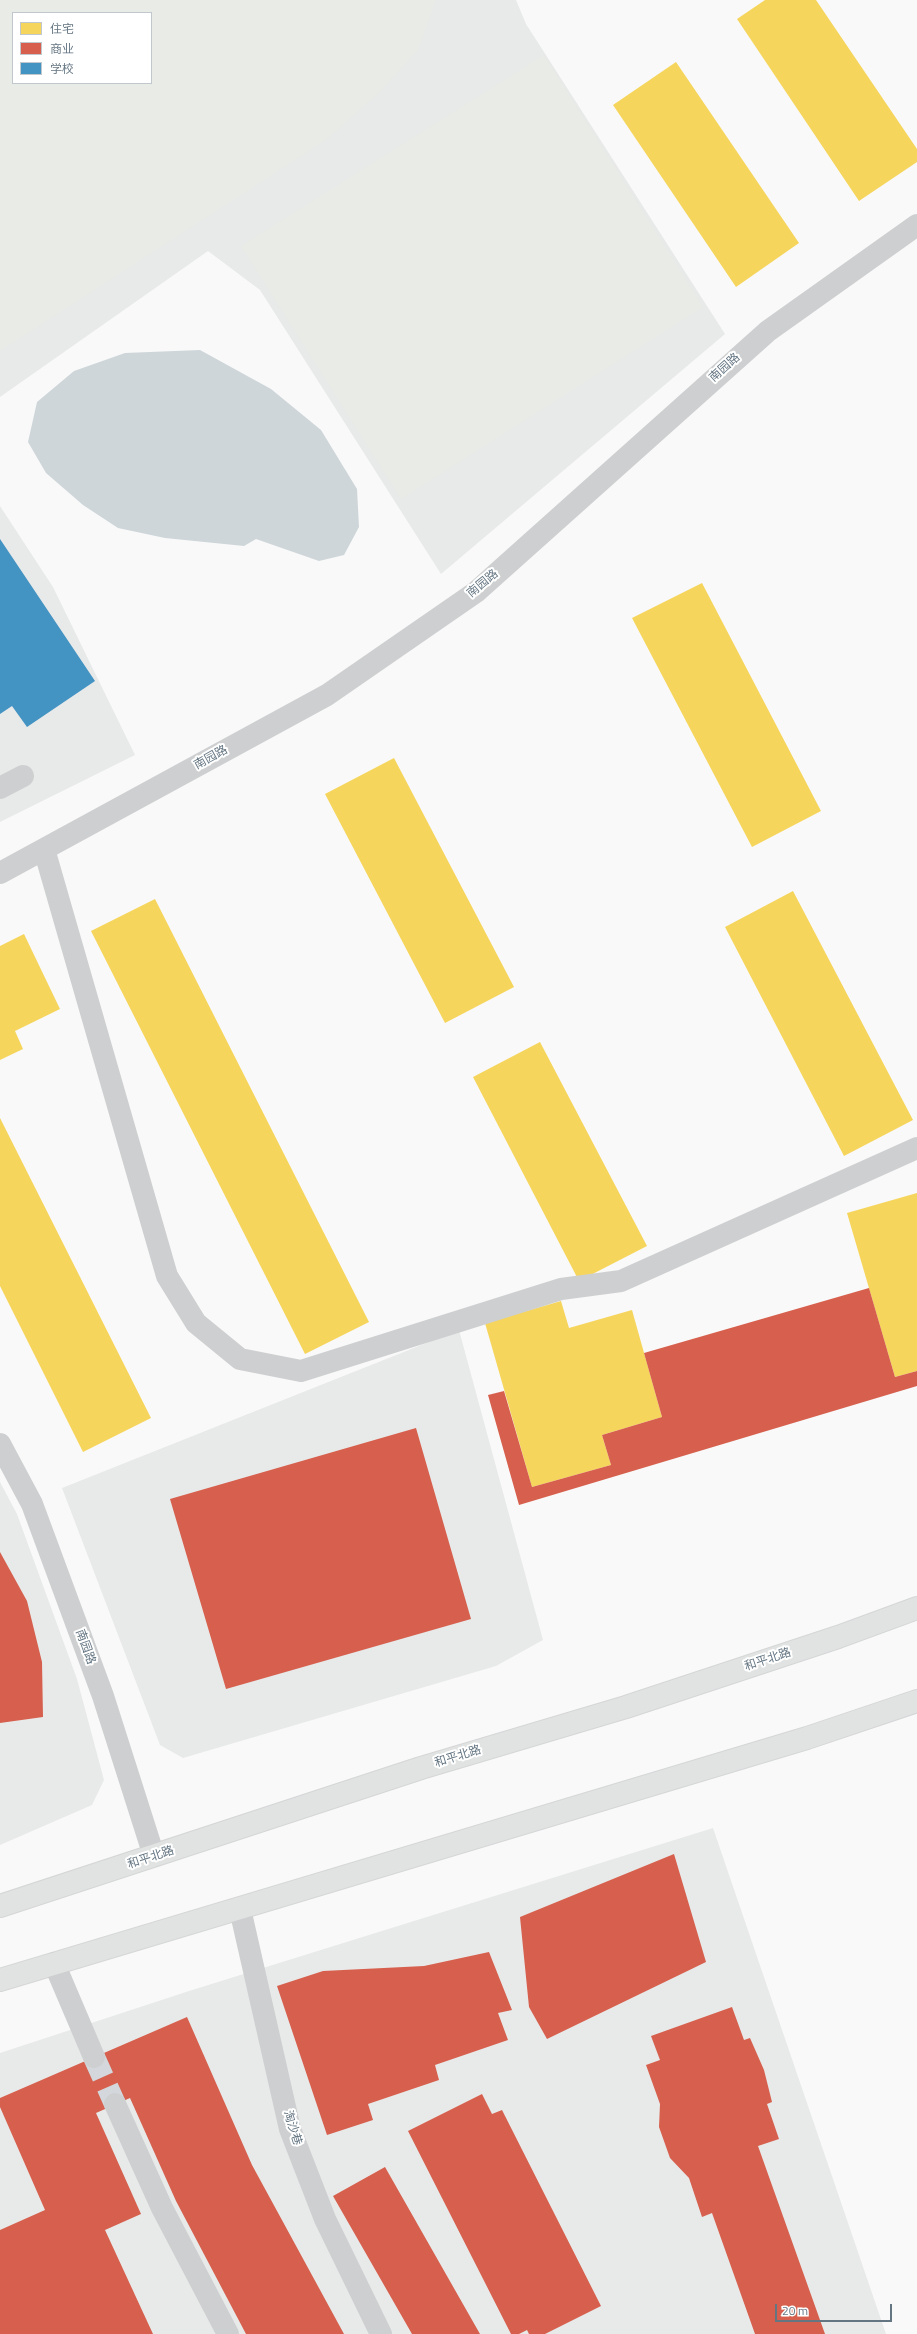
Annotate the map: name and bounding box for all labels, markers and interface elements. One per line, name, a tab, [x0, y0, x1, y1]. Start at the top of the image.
legend	[12, 12, 152, 84]
text: 住宅	[50, 19, 74, 38]
text: 商业	[50, 39, 74, 58]
text: 学校	[50, 59, 74, 78]
street label: 南园路	[707, 351, 743, 385]
street label: 南园路	[465, 567, 501, 601]
street label: 南园路	[192, 743, 230, 773]
street label: 南园路	[72, 1628, 98, 1666]
street label: 和平北路	[743, 1646, 793, 1674]
street label: 和平北路	[433, 1743, 483, 1771]
street label: 和平北路	[126, 1844, 176, 1872]
street label: 淘沙巷	[280, 2109, 304, 2147]
scale bar	[777, 2296, 894, 2322]
text: 20 m	[782, 2301, 808, 2320]

